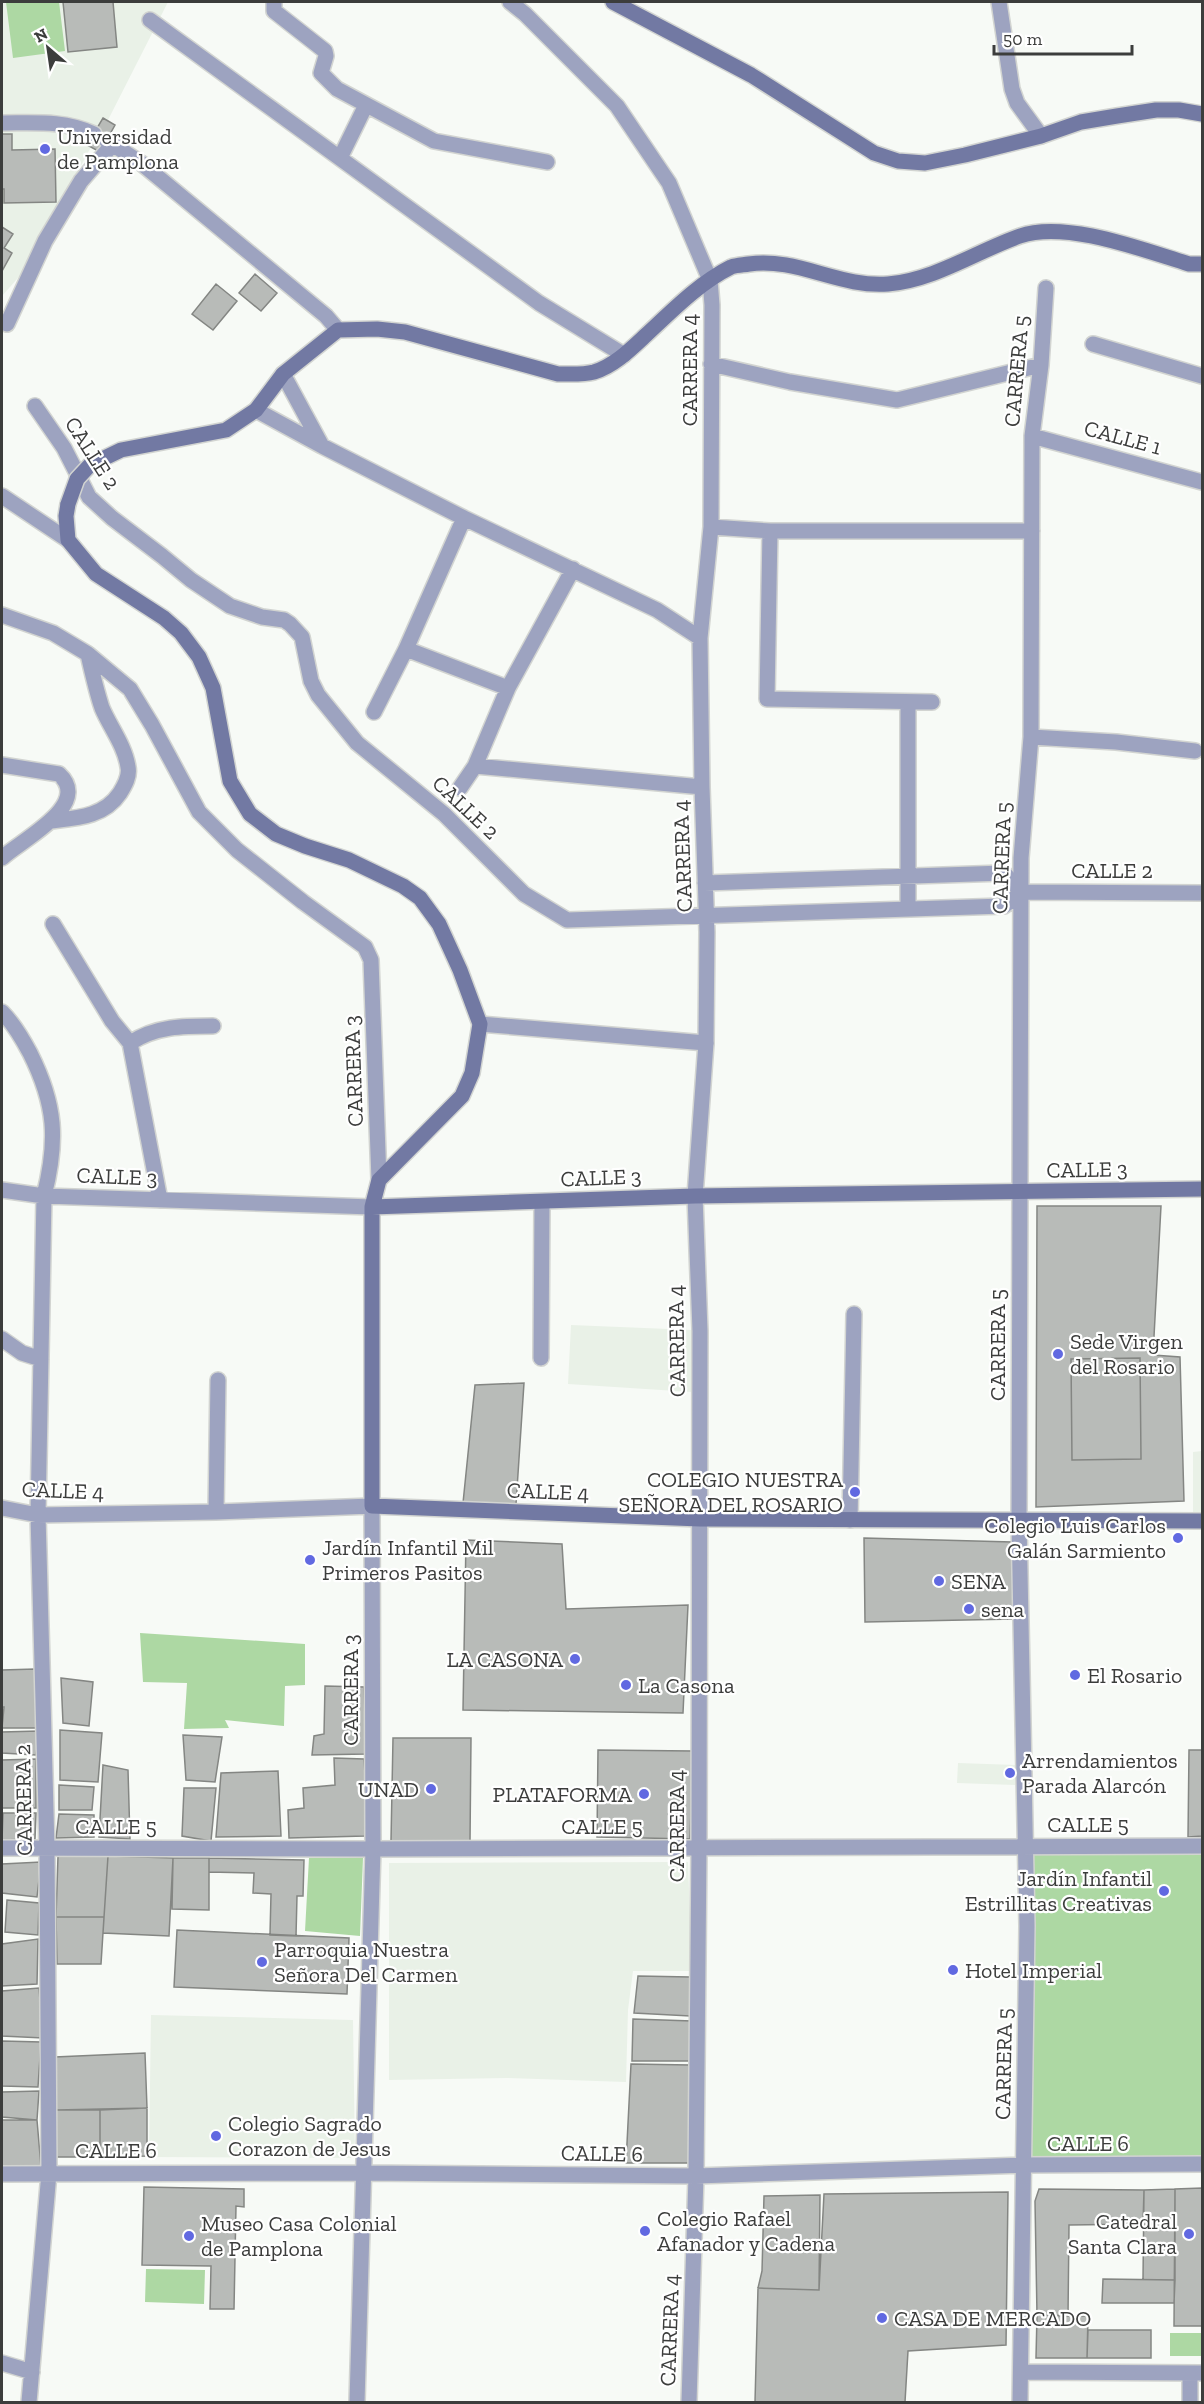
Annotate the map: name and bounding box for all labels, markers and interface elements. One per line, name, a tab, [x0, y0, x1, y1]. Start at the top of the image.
north arrow	[18, 18, 78, 78]
scale bar	[994, 18, 1132, 56]
text: N	[31, 24, 51, 47]
text: 50 m	[1003, 28, 1043, 50]
place label: Universidad de Pamplona	[57, 123, 179, 175]
marker: Universidad de Pamplona	[38, 142, 52, 156]
street label: CARRERA 4	[676, 314, 703, 426]
street label: CARRERA 5	[998, 314, 1035, 428]
street label: CALLE 2	[59, 412, 126, 495]
street label: CALLE 1	[1081, 414, 1165, 461]
street label: CALLE 2	[427, 770, 505, 845]
street label: CARRERA 4	[667, 799, 698, 913]
street label: CARRERA 5	[986, 802, 1017, 914]
street label: CALLE 2	[1071, 857, 1153, 884]
street label: CARRERA 3	[338, 1015, 369, 1127]
street label: CALLE 3	[1046, 1155, 1128, 1184]
street label: CALLE 3	[76, 1162, 158, 1191]
street label: CALLE 3	[560, 1163, 642, 1192]
street label: CARRERA 4	[662, 1284, 691, 1397]
street label: CARRERA 5	[984, 1289, 1011, 1401]
place label: Sede Virgen del Rosario	[1070, 1328, 1183, 1380]
marker: Sede Virgen del Rosario	[1051, 1347, 1065, 1361]
place label: COLEGIO NUESTRA SEÑORA DEL ROSARIO	[618, 1466, 844, 1518]
street label: CALLE 4	[21, 1476, 105, 1505]
street label: CALLE 4	[506, 1477, 590, 1506]
marker: COLEGIO NUESTRA SEÑORA DEL ROSARIO	[848, 1485, 862, 1499]
place label: Colegio Luis Carlos Galán Sarmiento	[984, 1512, 1166, 1564]
marker: Colegio Luis Carlos Galán Sarmiento	[1171, 1531, 1185, 1545]
place label: Jardín Infantil Mil Primeros Pasitos	[322, 1534, 494, 1586]
marker: Jardín Infantil Mil Primeros Pasitos	[303, 1553, 317, 1567]
place label: SENA	[951, 1568, 1006, 1595]
marker: SENA	[932, 1574, 946, 1588]
place label: sena	[981, 1596, 1025, 1623]
marker: sena	[962, 1602, 976, 1616]
street label: CARRERA 3	[337, 1634, 364, 1746]
place label: LA CASONA	[446, 1646, 564, 1673]
marker: LA CASONA	[568, 1652, 582, 1666]
place label: El Rosario	[1087, 1662, 1182, 1689]
marker: El Rosario	[1068, 1668, 1082, 1682]
place label: La Casona	[638, 1672, 735, 1699]
marker: La Casona	[619, 1678, 633, 1692]
street label: CARRERA 2	[9, 1744, 38, 1856]
place label: Arrendamientos Parada Alarcón	[1022, 1747, 1178, 1799]
marker: Arrendamientos Parada Alarcón	[1003, 1766, 1017, 1780]
street label: CARRERA 4	[663, 1770, 690, 1882]
place label: UNAD	[358, 1776, 419, 1803]
place label: PLATAFORMA	[493, 1781, 633, 1808]
marker: UNAD	[424, 1782, 438, 1796]
marker: PLATAFORMA	[637, 1787, 651, 1801]
street label: CALLE 5	[1047, 1811, 1129, 1838]
street label: CALLE 5	[75, 1813, 157, 1840]
street label: CALLE 5	[561, 1813, 643, 1840]
place label: Jardín Infantil Estrillitas Creativas	[965, 1865, 1152, 1917]
marker: Jardín Infantil Estrillitas Creativas	[1157, 1884, 1171, 1898]
place label: Parroquia Nuestra Señora Del Carmen	[274, 1936, 458, 1988]
marker: Parroquia Nuestra Señora Del Carmen	[255, 1955, 269, 1969]
place label: Hotel Imperial	[965, 1957, 1102, 1984]
marker: Hotel Imperial	[946, 1963, 960, 1977]
street label: CARRERA 5	[989, 2008, 1018, 2120]
place label: Colegio Sagrado Corazon de Jesus	[228, 2110, 391, 2162]
marker: Colegio Sagrado Corazon de Jesus	[209, 2129, 223, 2143]
street label: CALLE 6	[1047, 2130, 1129, 2157]
street label: CALLE 6	[75, 2137, 157, 2164]
street label: CALLE 6	[561, 2139, 643, 2168]
place label: Colegio Rafael Afanador y Cadena	[657, 2205, 835, 2257]
place label: Catedral Santa Clara	[1068, 2208, 1177, 2260]
place label: Museo Casa Colonial de Pamplona	[201, 2210, 397, 2262]
marker: Colegio Rafael Afanador y Cadena	[638, 2224, 652, 2238]
marker: Catedral Santa Clara	[1182, 2227, 1196, 2241]
marker: Museo Casa Colonial de Pamplona	[182, 2229, 196, 2243]
street label: CARRERA 4	[654, 2273, 685, 2387]
place label: CASA DE MERCADO	[894, 2305, 1091, 2332]
marker: CASA DE MERCADO	[875, 2311, 889, 2325]

